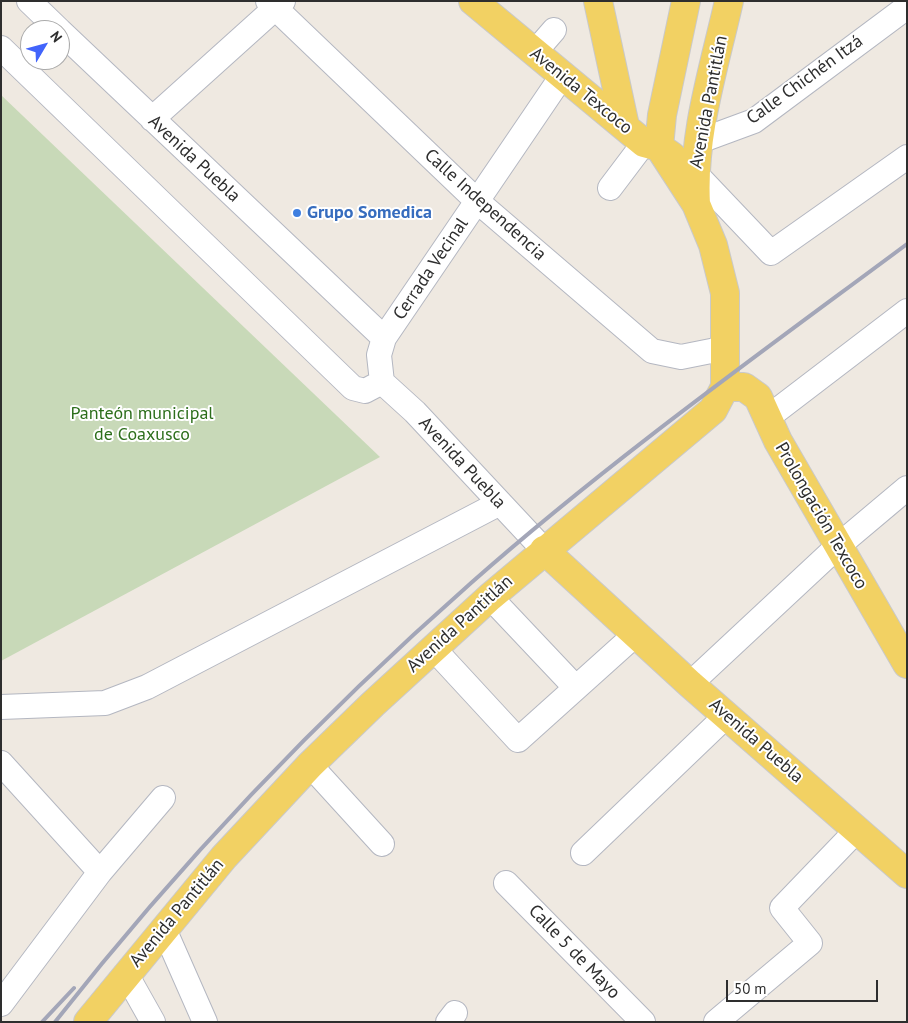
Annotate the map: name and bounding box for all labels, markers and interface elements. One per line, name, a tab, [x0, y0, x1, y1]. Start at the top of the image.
north arrow	[20, 20, 70, 70]
text: N	[46, 27, 66, 46]
street label: Calle Chichén Itzá	[743, 31, 867, 129]
street label: Avenida Pantitlán	[686, 34, 732, 170]
street label: Avenida Texcoco	[525, 43, 637, 139]
street label: Avenida Puebla	[144, 111, 244, 207]
street label: Calle Independencia	[420, 145, 550, 265]
place label: Grupo Somedica	[307, 202, 432, 224]
marker: Grupo Somedica	[291, 207, 303, 219]
street label: Cerrada Vecinal	[389, 214, 473, 324]
park label: Panteón municipal de Coaxusco	[70, 403, 214, 446]
street label: Avenida Puebla	[414, 413, 510, 513]
street label: Prolongación Texcoco	[770, 439, 872, 593]
street label: Avenida Pantitlán	[403, 571, 517, 677]
street label: Avenida Puebla	[704, 694, 808, 788]
street label: Avenida Pantitlán	[125, 854, 229, 972]
street label: Calle 5 de Mayo	[524, 900, 624, 1004]
scale bar	[728, 970, 880, 1002]
text: 50 m	[734, 979, 767, 998]

